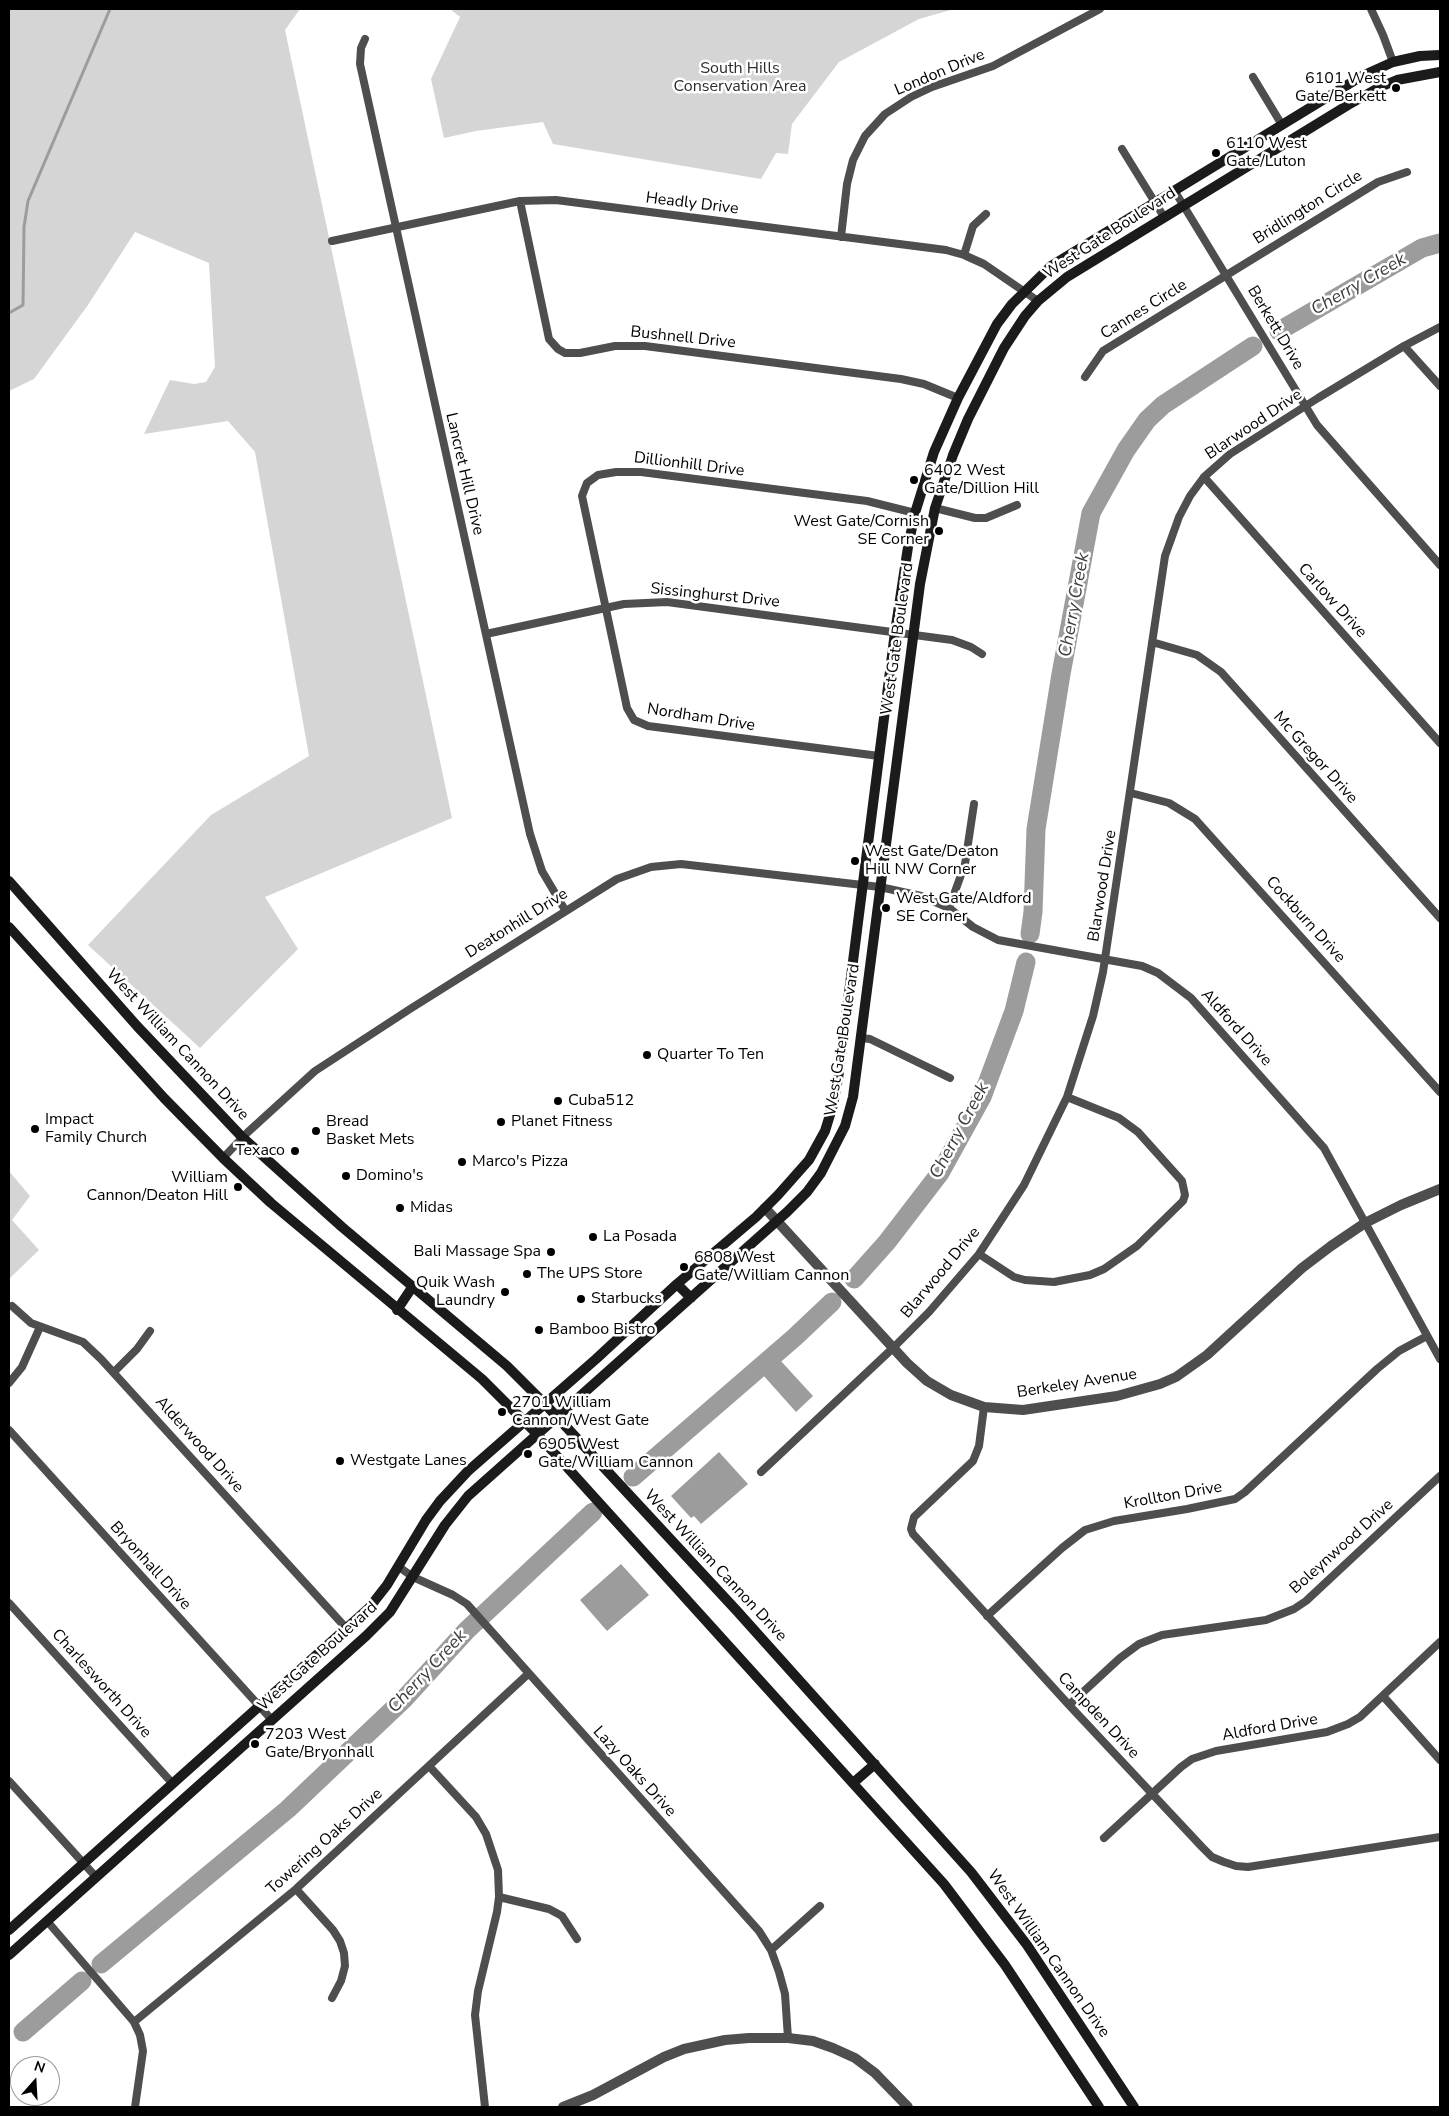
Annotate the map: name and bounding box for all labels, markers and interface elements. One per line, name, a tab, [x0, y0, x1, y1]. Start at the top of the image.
street label: London Drive	[892, 45, 988, 101]
park label: South Hills Conservation Area	[674, 59, 806, 97]
place label: 6101 West Gate/Berkett	[1295, 69, 1386, 107]
marker: 6101 West Gate/Berkett	[1390, 82, 1402, 94]
place label: 6110 West Gate/Luton	[1226, 134, 1307, 172]
marker: 6110 West Gate/Luton	[1210, 147, 1222, 159]
street label: Bridlington Circle	[1250, 167, 1366, 249]
street label: West Gate Boulevard	[1040, 184, 1180, 284]
street label: Headly Drive	[645, 189, 739, 219]
water label: Cherry Creek	[1308, 249, 1410, 321]
street label: Cannes Circle	[1097, 276, 1191, 344]
street label: Berkett Drive	[1242, 283, 1308, 373]
street label: Bushnell Drive	[629, 323, 737, 353]
street label: Blarwood Drive	[1202, 386, 1306, 464]
street label: Lancret Hill Drive	[441, 411, 487, 537]
street label: Dillionhill Drive	[633, 449, 745, 481]
place label: 6402 West Gate/Dillion Hill	[924, 461, 1039, 499]
marker: 6402 West Gate/Dillion Hill	[908, 474, 920, 486]
place label: West Gate/Cornish SE Corner	[794, 512, 929, 550]
marker: West Gate/Cornish SE Corner	[933, 525, 945, 537]
water label: Cherry Creek	[1055, 551, 1095, 659]
street label: Carlow Drive	[1294, 560, 1370, 642]
street label: West Gate Boulevard	[878, 561, 918, 717]
street label: Sissinghurst Drive	[649, 580, 781, 612]
street label: Nordham Drive	[646, 700, 756, 736]
street label: Mc Gregor Drive	[1269, 708, 1361, 808]
street label: Blarwood Drive	[1085, 829, 1121, 943]
place label: West Gate/Deaton Hill NW Corner	[865, 842, 999, 880]
marker: West Gate/Deaton Hill NW Corner	[849, 855, 861, 867]
street label: Cockburn Drive	[1261, 873, 1349, 967]
street label: Deatonhill Drive	[462, 885, 572, 963]
place label: West Gate/Aldford SE Corner	[896, 889, 1032, 927]
marker: West Gate/Aldford SE Corner	[880, 902, 892, 914]
street label: West Gate Boulevard	[821, 962, 865, 1118]
street label: West William Cannon Drive	[102, 965, 252, 1125]
street label: Aldford Drive	[1197, 986, 1275, 1070]
place label: Quarter To Ten	[657, 1045, 764, 1065]
marker: Quarter To Ten	[641, 1049, 653, 1061]
water label: Cherry Creek	[926, 1079, 994, 1183]
place label: Cuba512	[568, 1091, 634, 1111]
marker: Cuba512	[552, 1095, 564, 1107]
place label: Impact Family Church	[45, 1110, 147, 1148]
place label: Bread Basket Mets	[326, 1112, 414, 1150]
place label: Planet Fitness	[511, 1112, 613, 1132]
marker: Planet Fitness	[495, 1116, 507, 1128]
marker: Impact Family Church	[29, 1123, 41, 1135]
marker: Bread Basket Mets	[310, 1125, 322, 1137]
place label: Texaco	[235, 1141, 285, 1161]
marker: Texaco	[289, 1145, 301, 1157]
place label: Marco's Pizza	[472, 1152, 568, 1172]
marker: Marco's Pizza	[456, 1156, 468, 1168]
place label: Domino's	[356, 1166, 423, 1186]
place label: William Cannon/Deaton Hill	[86, 1168, 228, 1206]
marker: Domino's	[340, 1170, 352, 1182]
marker: William Cannon/Deaton Hill	[232, 1181, 244, 1193]
place label: Midas	[410, 1198, 453, 1218]
marker: Midas	[394, 1202, 406, 1214]
street label: Blarwood Drive	[897, 1224, 985, 1322]
place label: La Posada	[603, 1227, 677, 1247]
marker: La Posada	[587, 1231, 599, 1243]
place label: Bali Massage Spa	[413, 1242, 541, 1262]
marker: Bali Massage Spa	[545, 1246, 557, 1258]
place label: 6808 West Gate/William Cannon	[694, 1248, 849, 1286]
marker: 6808 West Gate/William Cannon	[678, 1261, 690, 1273]
place label: The UPS Store	[537, 1264, 642, 1284]
marker: The UPS Store	[521, 1268, 533, 1280]
place label: Quik Wash Laundry	[416, 1273, 495, 1311]
marker: Quik Wash Laundry	[499, 1286, 511, 1298]
place label: Starbucks	[591, 1289, 662, 1309]
marker: Starbucks	[575, 1293, 587, 1305]
place label: Bamboo Bistro	[549, 1320, 655, 1340]
marker: Bamboo Bistro	[533, 1324, 545, 1336]
street label: Berkeley Avenue	[1016, 1365, 1138, 1403]
street label: Alderwood Drive	[151, 1393, 247, 1497]
place label: 2701 William Cannon/West Gate	[512, 1393, 649, 1431]
marker: 2701 William Cannon/West Gate	[496, 1406, 508, 1418]
place label: 6905 West Gate/William Cannon	[538, 1435, 693, 1473]
marker: 6905 West Gate/William Cannon	[522, 1448, 534, 1460]
place label: Westgate Lanes	[350, 1451, 467, 1471]
marker: Westgate Lanes	[334, 1455, 346, 1467]
street label: Krollton Drive	[1122, 1478, 1224, 1514]
street label: West William Cannon Drive	[640, 1486, 790, 1646]
street label: Boleynwood Drive	[1286, 1496, 1398, 1598]
street label: Bryonhall Drive	[105, 1518, 195, 1614]
street label: West Gate Boulevard	[254, 1598, 382, 1716]
street label: Charlesworth Drive	[47, 1626, 155, 1742]
water label: Cherry Creek	[384, 1626, 472, 1718]
street label: Campden Drive	[1053, 1669, 1143, 1763]
street label: Aldford Drive	[1221, 1710, 1319, 1746]
street label: Lazy Oaks Drive	[588, 1723, 680, 1821]
place label: 7203 West Gate/Bryonhall	[265, 1725, 374, 1763]
marker: 7203 West Gate/Bryonhall	[249, 1738, 261, 1750]
street label: Towering Oaks Drive	[263, 1785, 387, 1899]
street label: West William Cannon Drive	[983, 1866, 1113, 2042]
north arrow	[10, 2056, 60, 2106]
text: N	[32, 2057, 48, 2078]

